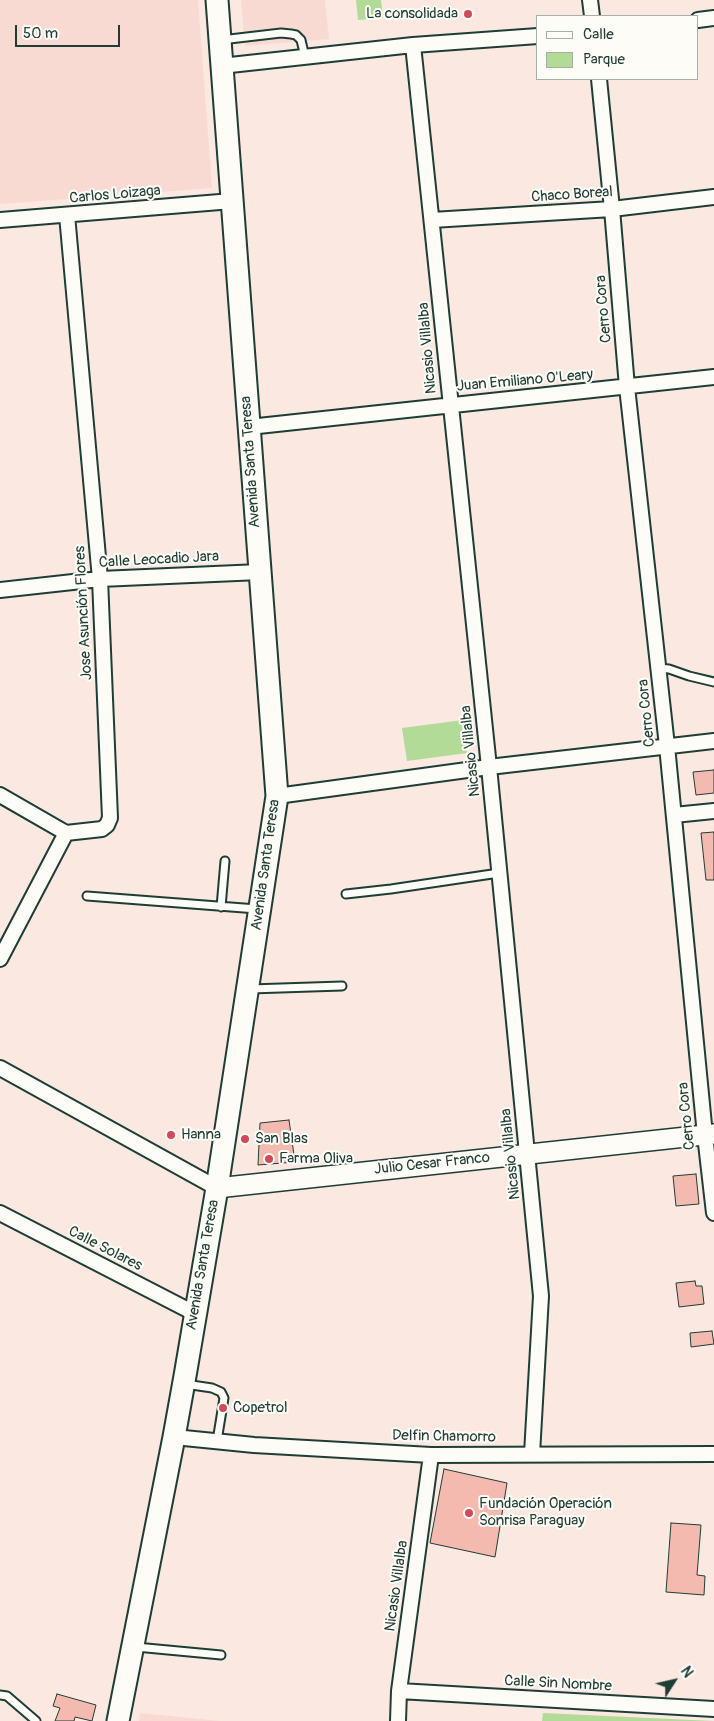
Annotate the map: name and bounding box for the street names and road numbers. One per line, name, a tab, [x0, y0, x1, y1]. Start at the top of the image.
street label: Carlos Loizaga	[69, 182, 161, 208]
street label: Chaco Boreal	[531, 183, 613, 207]
street label: Cerro Cora	[592, 274, 616, 344]
street label: Nicasio Villalba	[415, 302, 441, 394]
street label: Juan Emiliano O'Leary	[456, 366, 594, 396]
street label: Avenida Santa Teresa	[237, 395, 265, 529]
street label: Jose Asunción Flores	[71, 545, 97, 681]
street label: Calle Leocadio Jara	[98, 548, 220, 572]
street label: Cerro Cora	[634, 678, 660, 748]
street label: Nicasio Villalba	[457, 704, 485, 798]
street label: Avenida Santa Teresa	[248, 798, 284, 932]
street label: Cerro Cora	[674, 1081, 700, 1151]
street label: Nicasio Villalba	[497, 1107, 525, 1201]
street label: Julio Cesar Franco	[373, 1149, 491, 1179]
street label: Avenida Santa Teresa	[183, 1198, 223, 1332]
street label: Calle Solares	[65, 1223, 145, 1275]
street label: Delfin Chamorro	[392, 1427, 496, 1447]
street label: Nicasio Villalba	[382, 1539, 412, 1633]
street label: Calle Sin Nombre	[504, 1672, 612, 1696]

